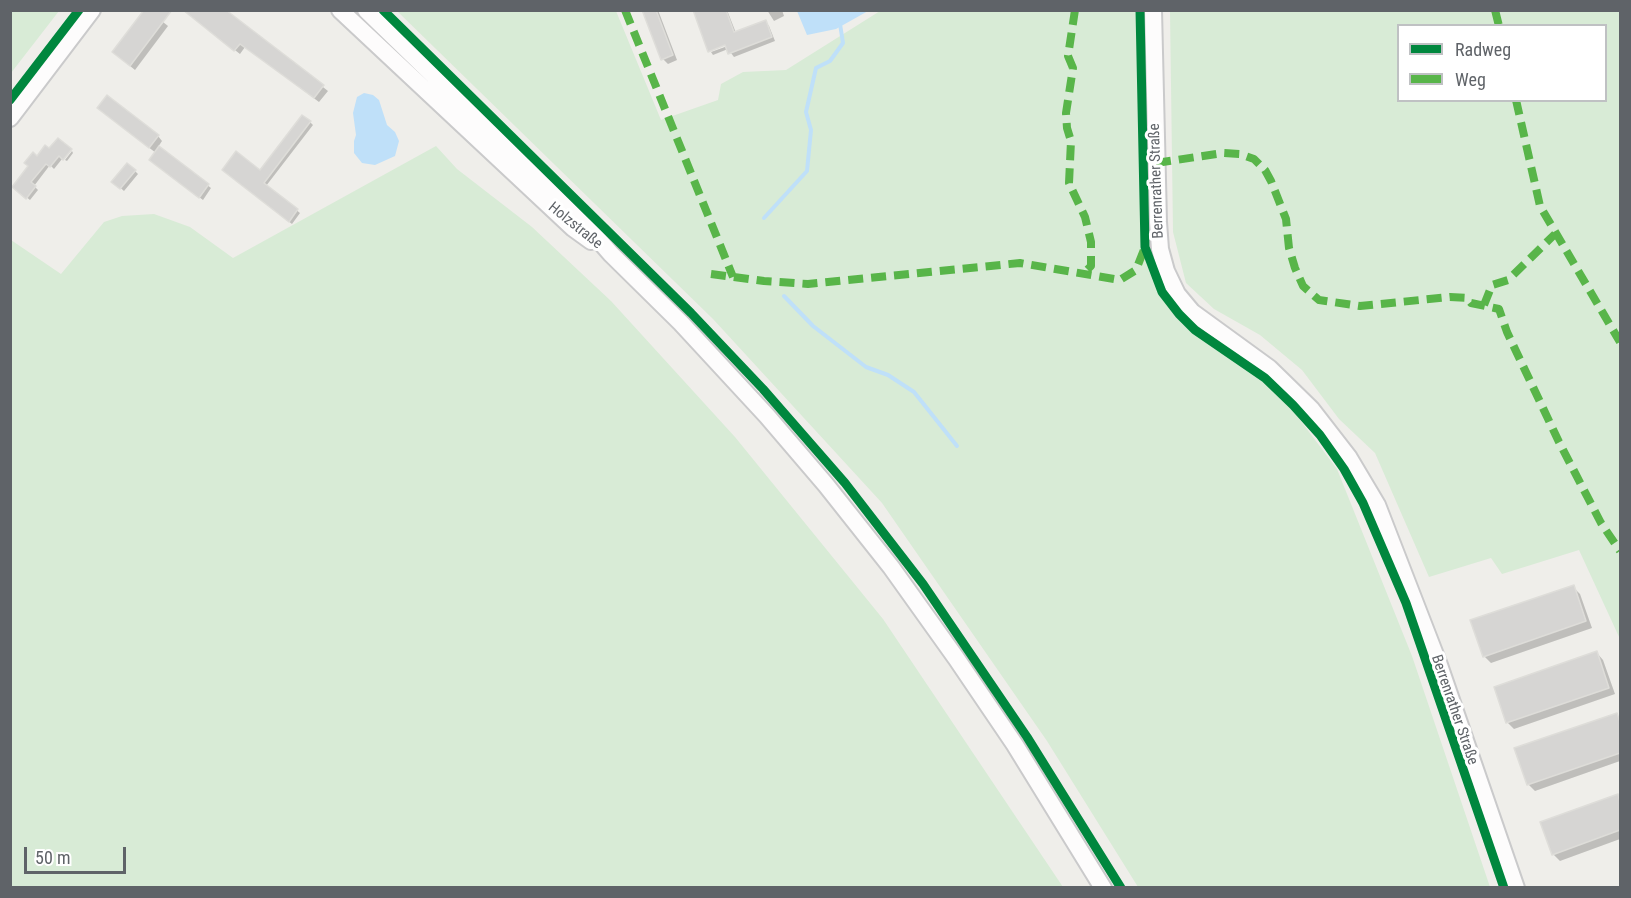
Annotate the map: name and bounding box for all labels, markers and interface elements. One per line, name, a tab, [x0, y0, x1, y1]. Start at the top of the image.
legend	[1397, 24, 1607, 102]
text: Radweg	[1455, 39, 1511, 60]
text: Weg	[1455, 69, 1486, 90]
street label: Berrenrather Straße	[1146, 123, 1168, 239]
street label: Holzstraße	[544, 199, 606, 253]
street label: Berrenrather Straße	[1427, 653, 1481, 767]
scale bar	[27, 835, 129, 873]
text: 50 m	[35, 847, 70, 868]

